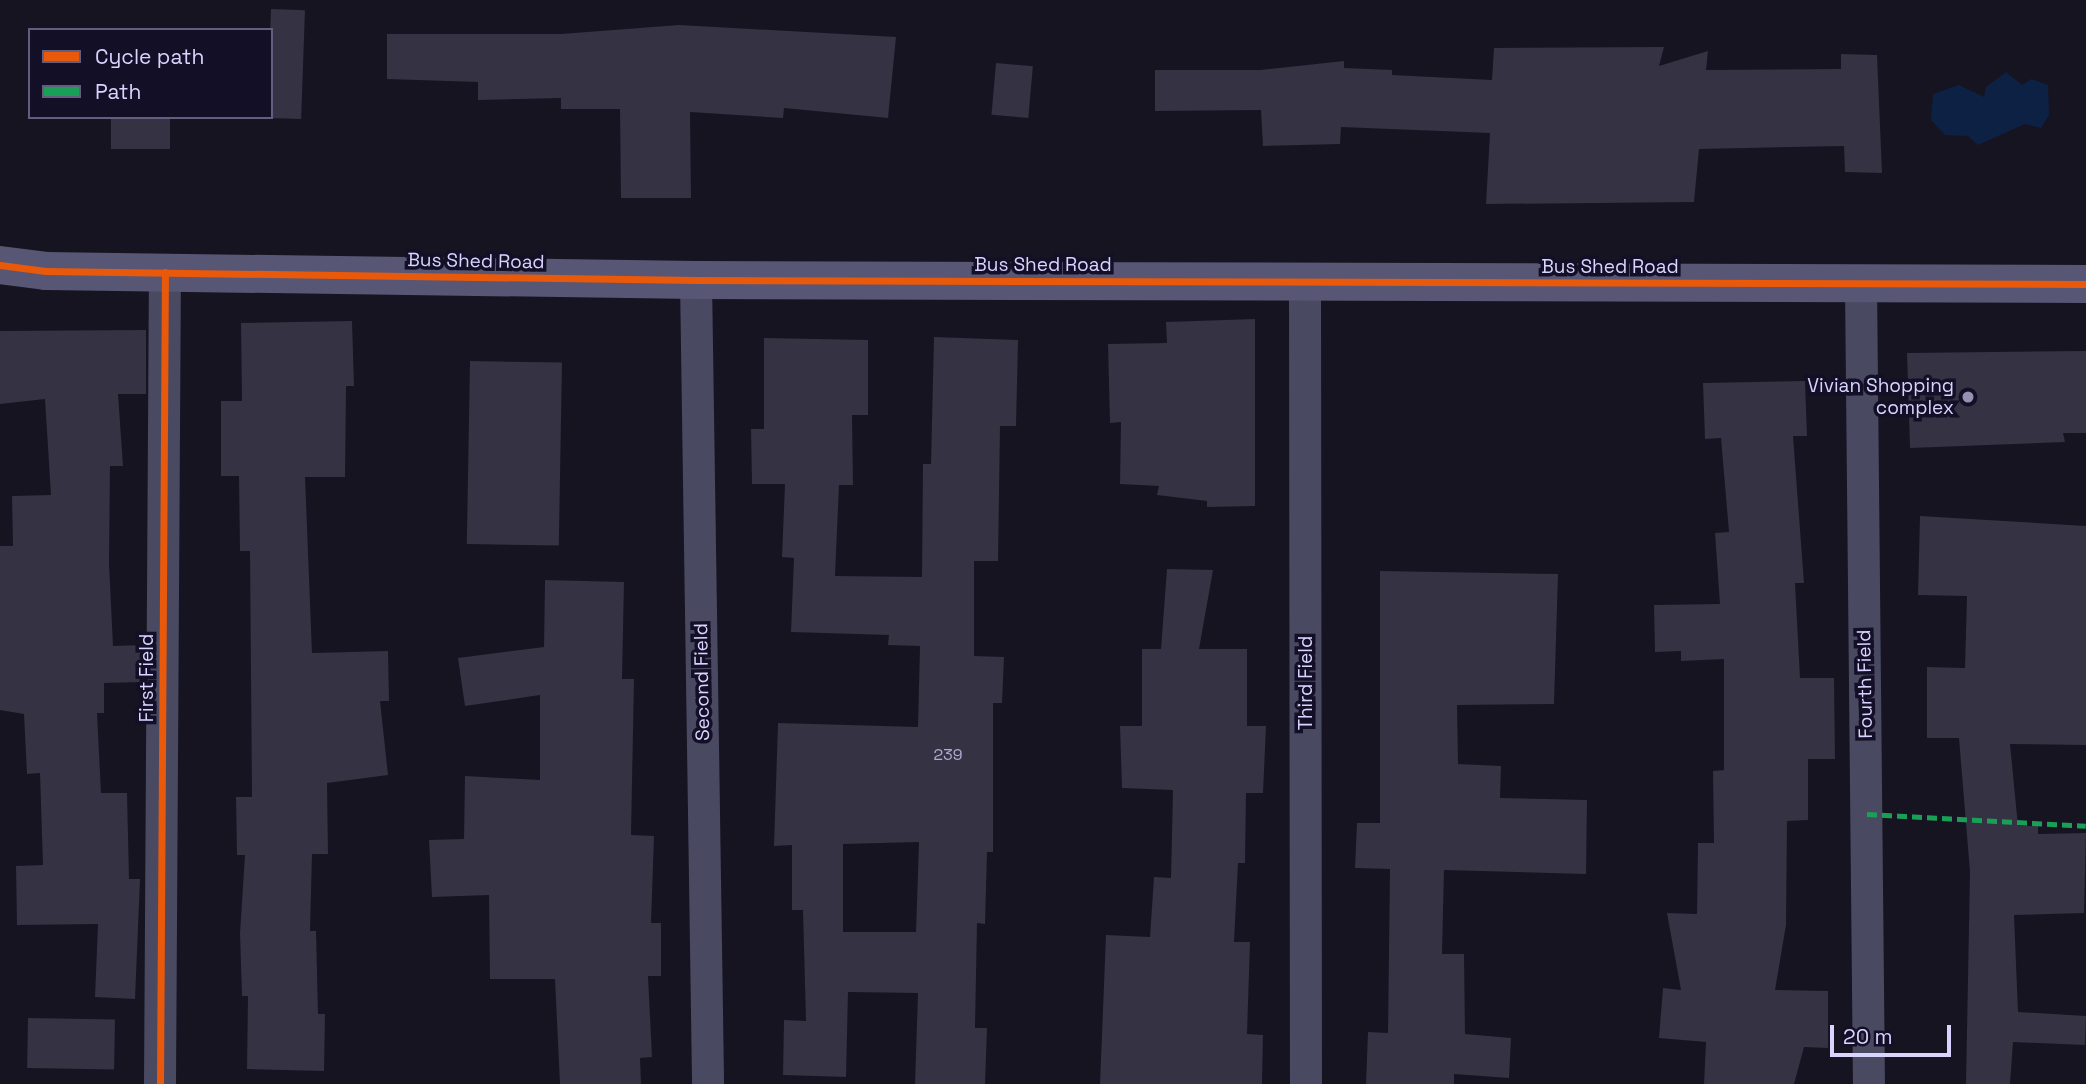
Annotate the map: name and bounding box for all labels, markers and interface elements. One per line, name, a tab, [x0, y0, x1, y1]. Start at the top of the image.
legend	[28, 28, 273, 119]
text: Cycle path	[95, 43, 204, 70]
text: Path	[95, 78, 141, 105]
street label: Bus Shed Road	[407, 248, 545, 274]
street label: Bus Shed Road	[974, 254, 1112, 276]
street label: Bus Shed Road	[1541, 256, 1679, 278]
place label: Vivian Shopping complex	[1807, 375, 1954, 419]
marker: Vivian Shopping complex	[1960, 389, 1976, 405]
street label: Second Field	[690, 623, 714, 741]
street label: Fourth Field	[1853, 629, 1877, 739]
street label: First Field	[136, 634, 158, 722]
street label: Third Field	[1295, 636, 1317, 730]
house number: 239	[933, 745, 963, 765]
scale bar	[1834, 1010, 1955, 1054]
text: 20 m	[1843, 1023, 1893, 1050]

